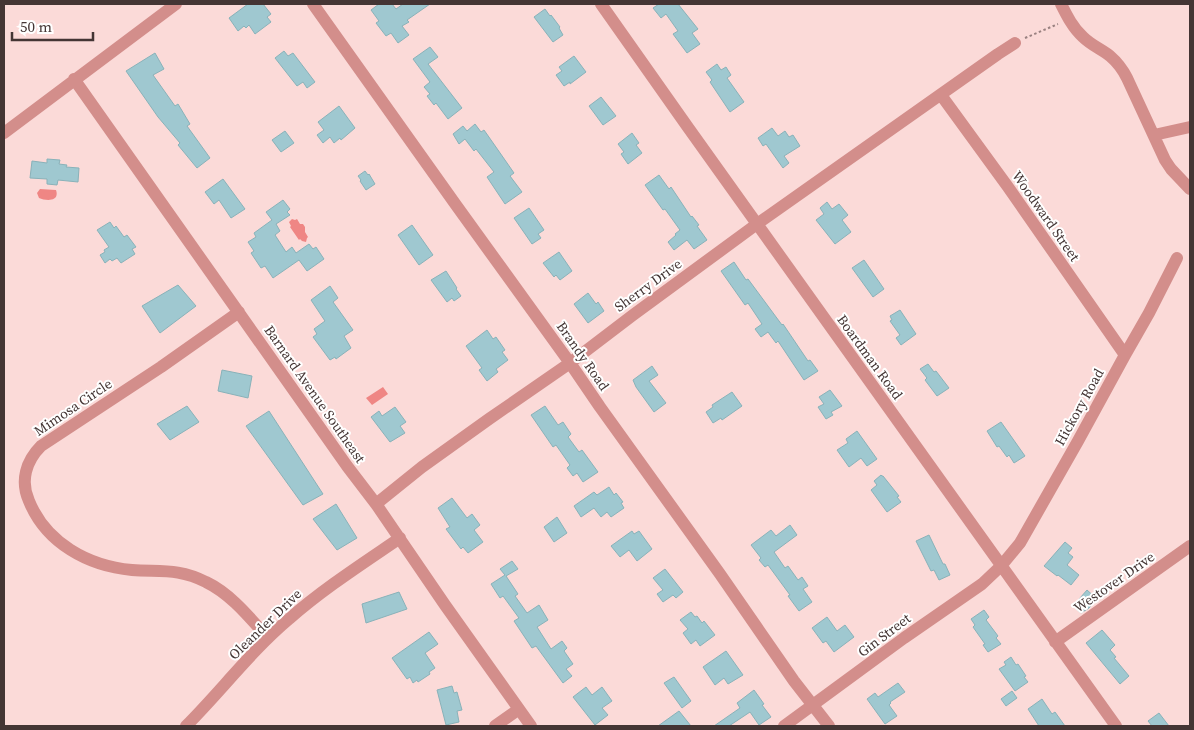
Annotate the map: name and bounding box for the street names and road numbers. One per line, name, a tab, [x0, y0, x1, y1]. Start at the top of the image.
street label: Woodward Street	[1007, 167, 1085, 266]
street label: Sherry Drive	[610, 254, 686, 316]
street label: Boardman Road	[832, 311, 908, 404]
street label: Brandy Road	[552, 317, 614, 395]
street label: Barnard Avenue Southeast	[260, 321, 371, 467]
street label: Hickory Road	[1050, 365, 1108, 449]
street label: Mimosa Circle	[30, 373, 116, 441]
street label: Westover Drive	[1069, 547, 1159, 617]
street label: Oleander Drive	[224, 584, 306, 664]
street label: Gin Street	[853, 608, 915, 662]

